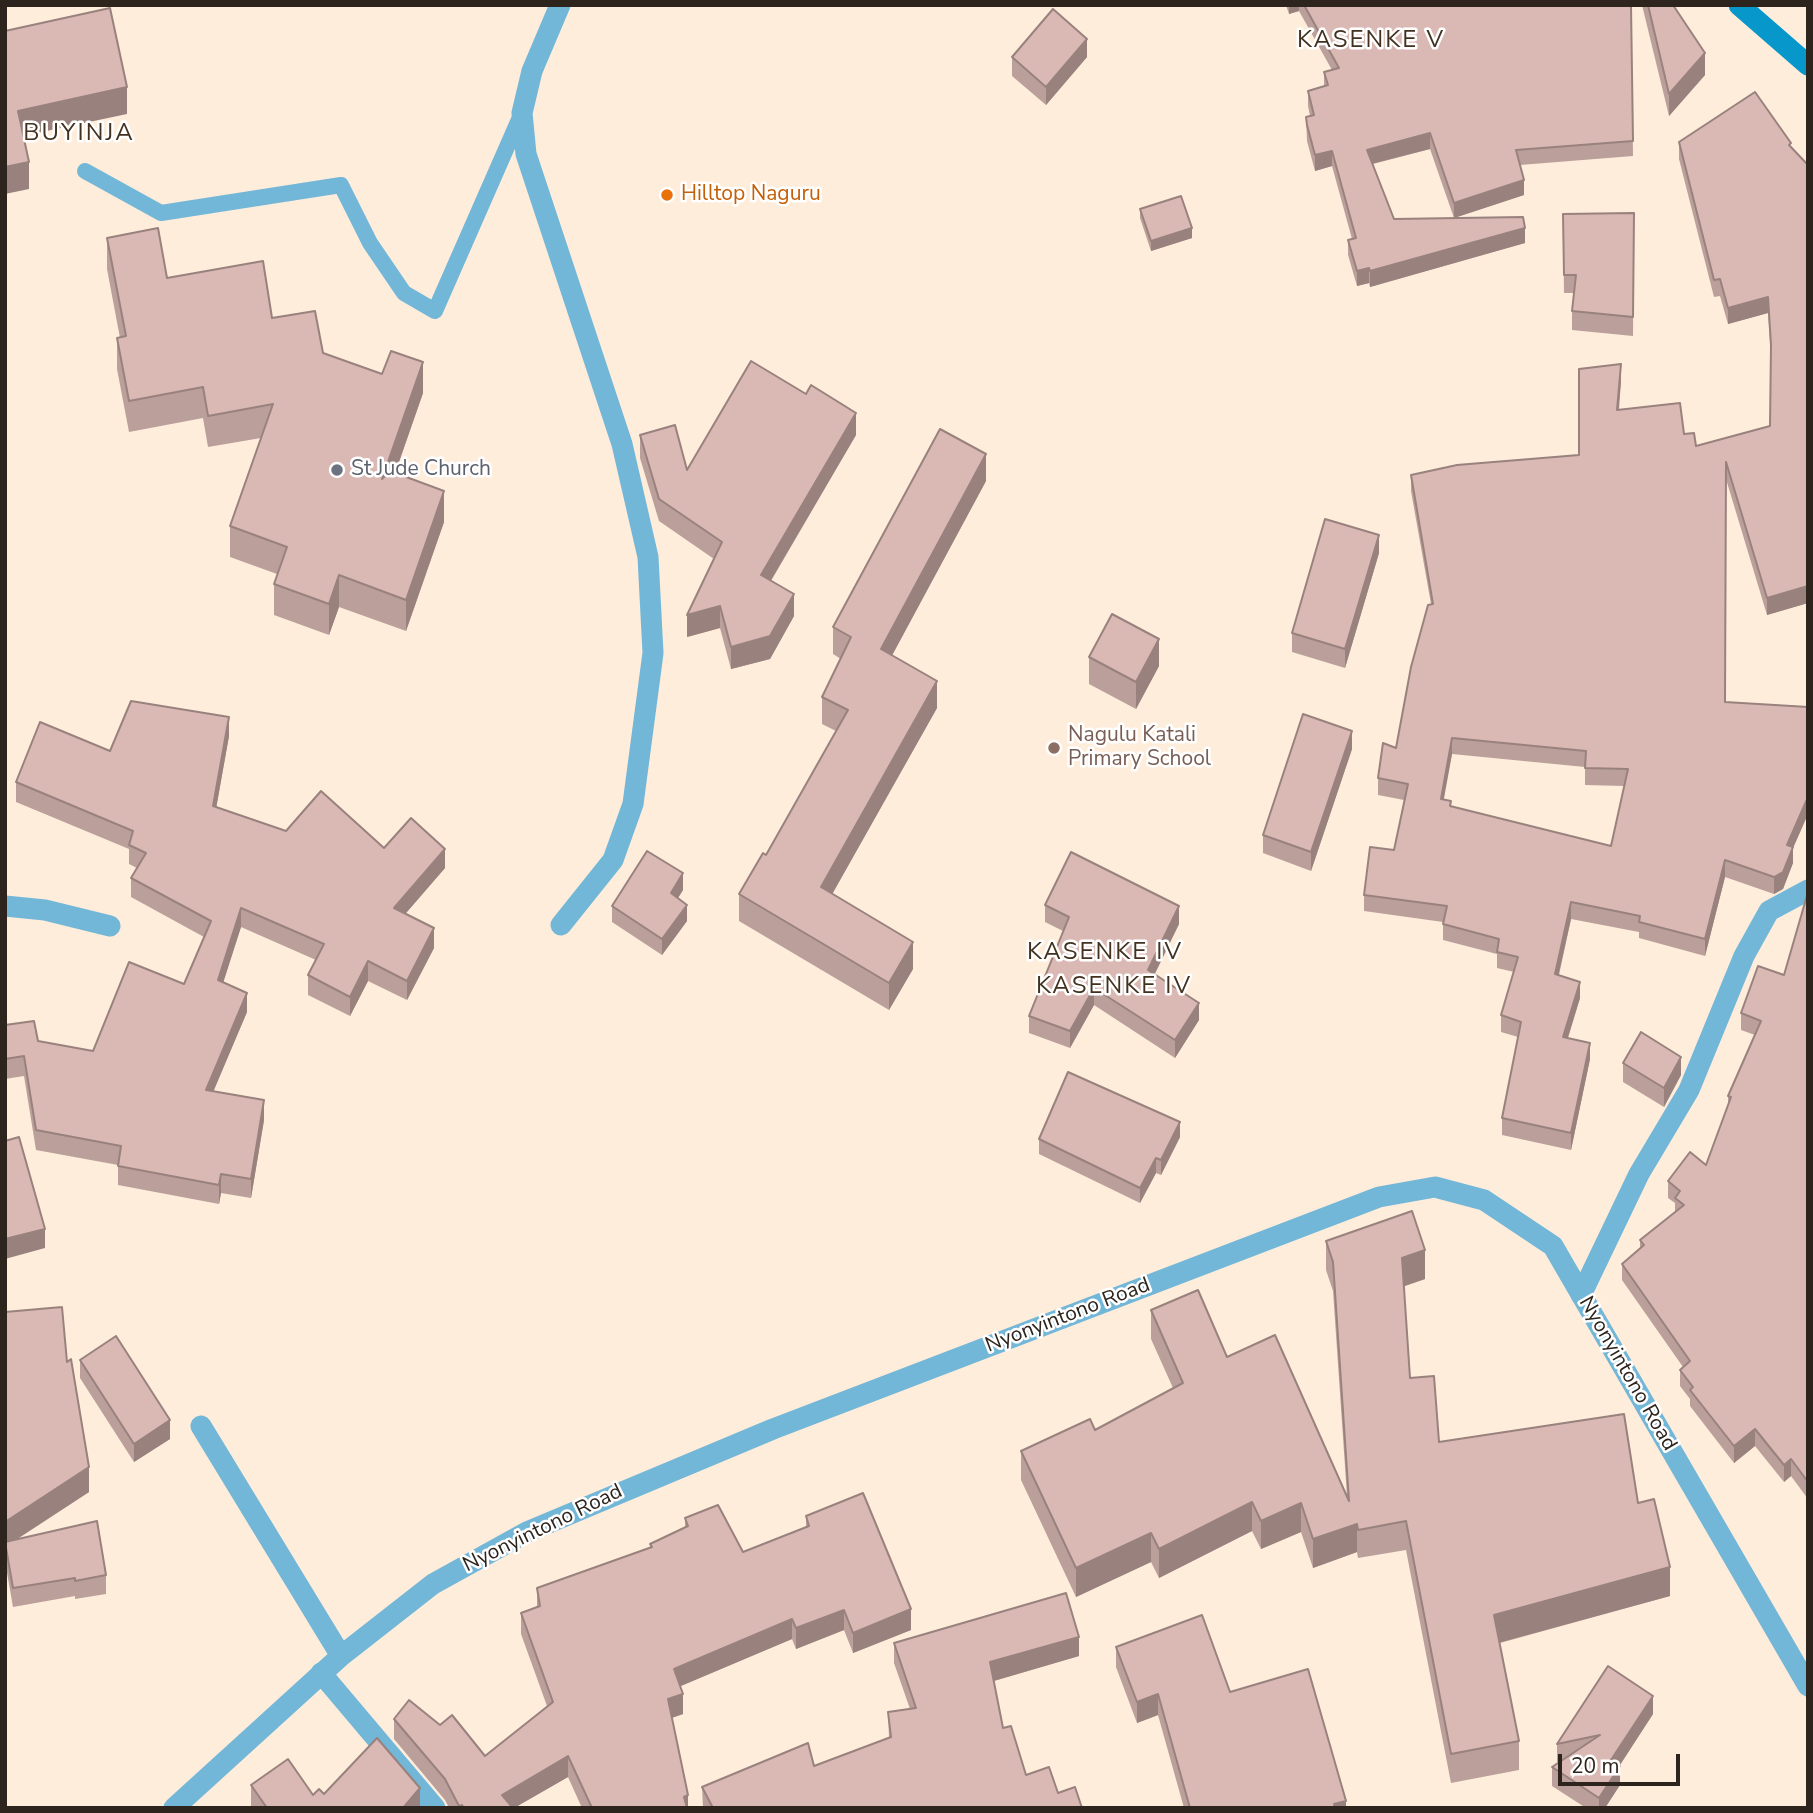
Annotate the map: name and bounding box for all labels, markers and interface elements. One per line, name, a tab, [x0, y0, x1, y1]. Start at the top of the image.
district label: KASENKE V	[1298, 27, 1444, 55]
district label: BUYINJA	[24, 120, 134, 148]
place label: Hilltop Naguru	[681, 182, 821, 208]
marker: Hilltop Naguru	[659, 187, 675, 203]
place label: St Jude Church	[351, 457, 491, 483]
marker: St Jude Church	[329, 462, 345, 478]
place label: Nagulu Katali Primary School	[1068, 723, 1211, 773]
marker: Nagulu Katali Primary School	[1046, 740, 1062, 756]
district label: KASENKE IV	[1028, 939, 1182, 967]
district label: KASENKE IV	[1037, 973, 1191, 1001]
street label: Nyonyintono Road	[982, 1273, 1154, 1359]
street label: Nyonyintono Road	[1573, 1292, 1681, 1456]
street label: Nyonyintono Road	[459, 1480, 627, 1578]
scale bar	[1561, 1740, 1684, 1784]
text: 20 m	[1571, 1752, 1620, 1780]

